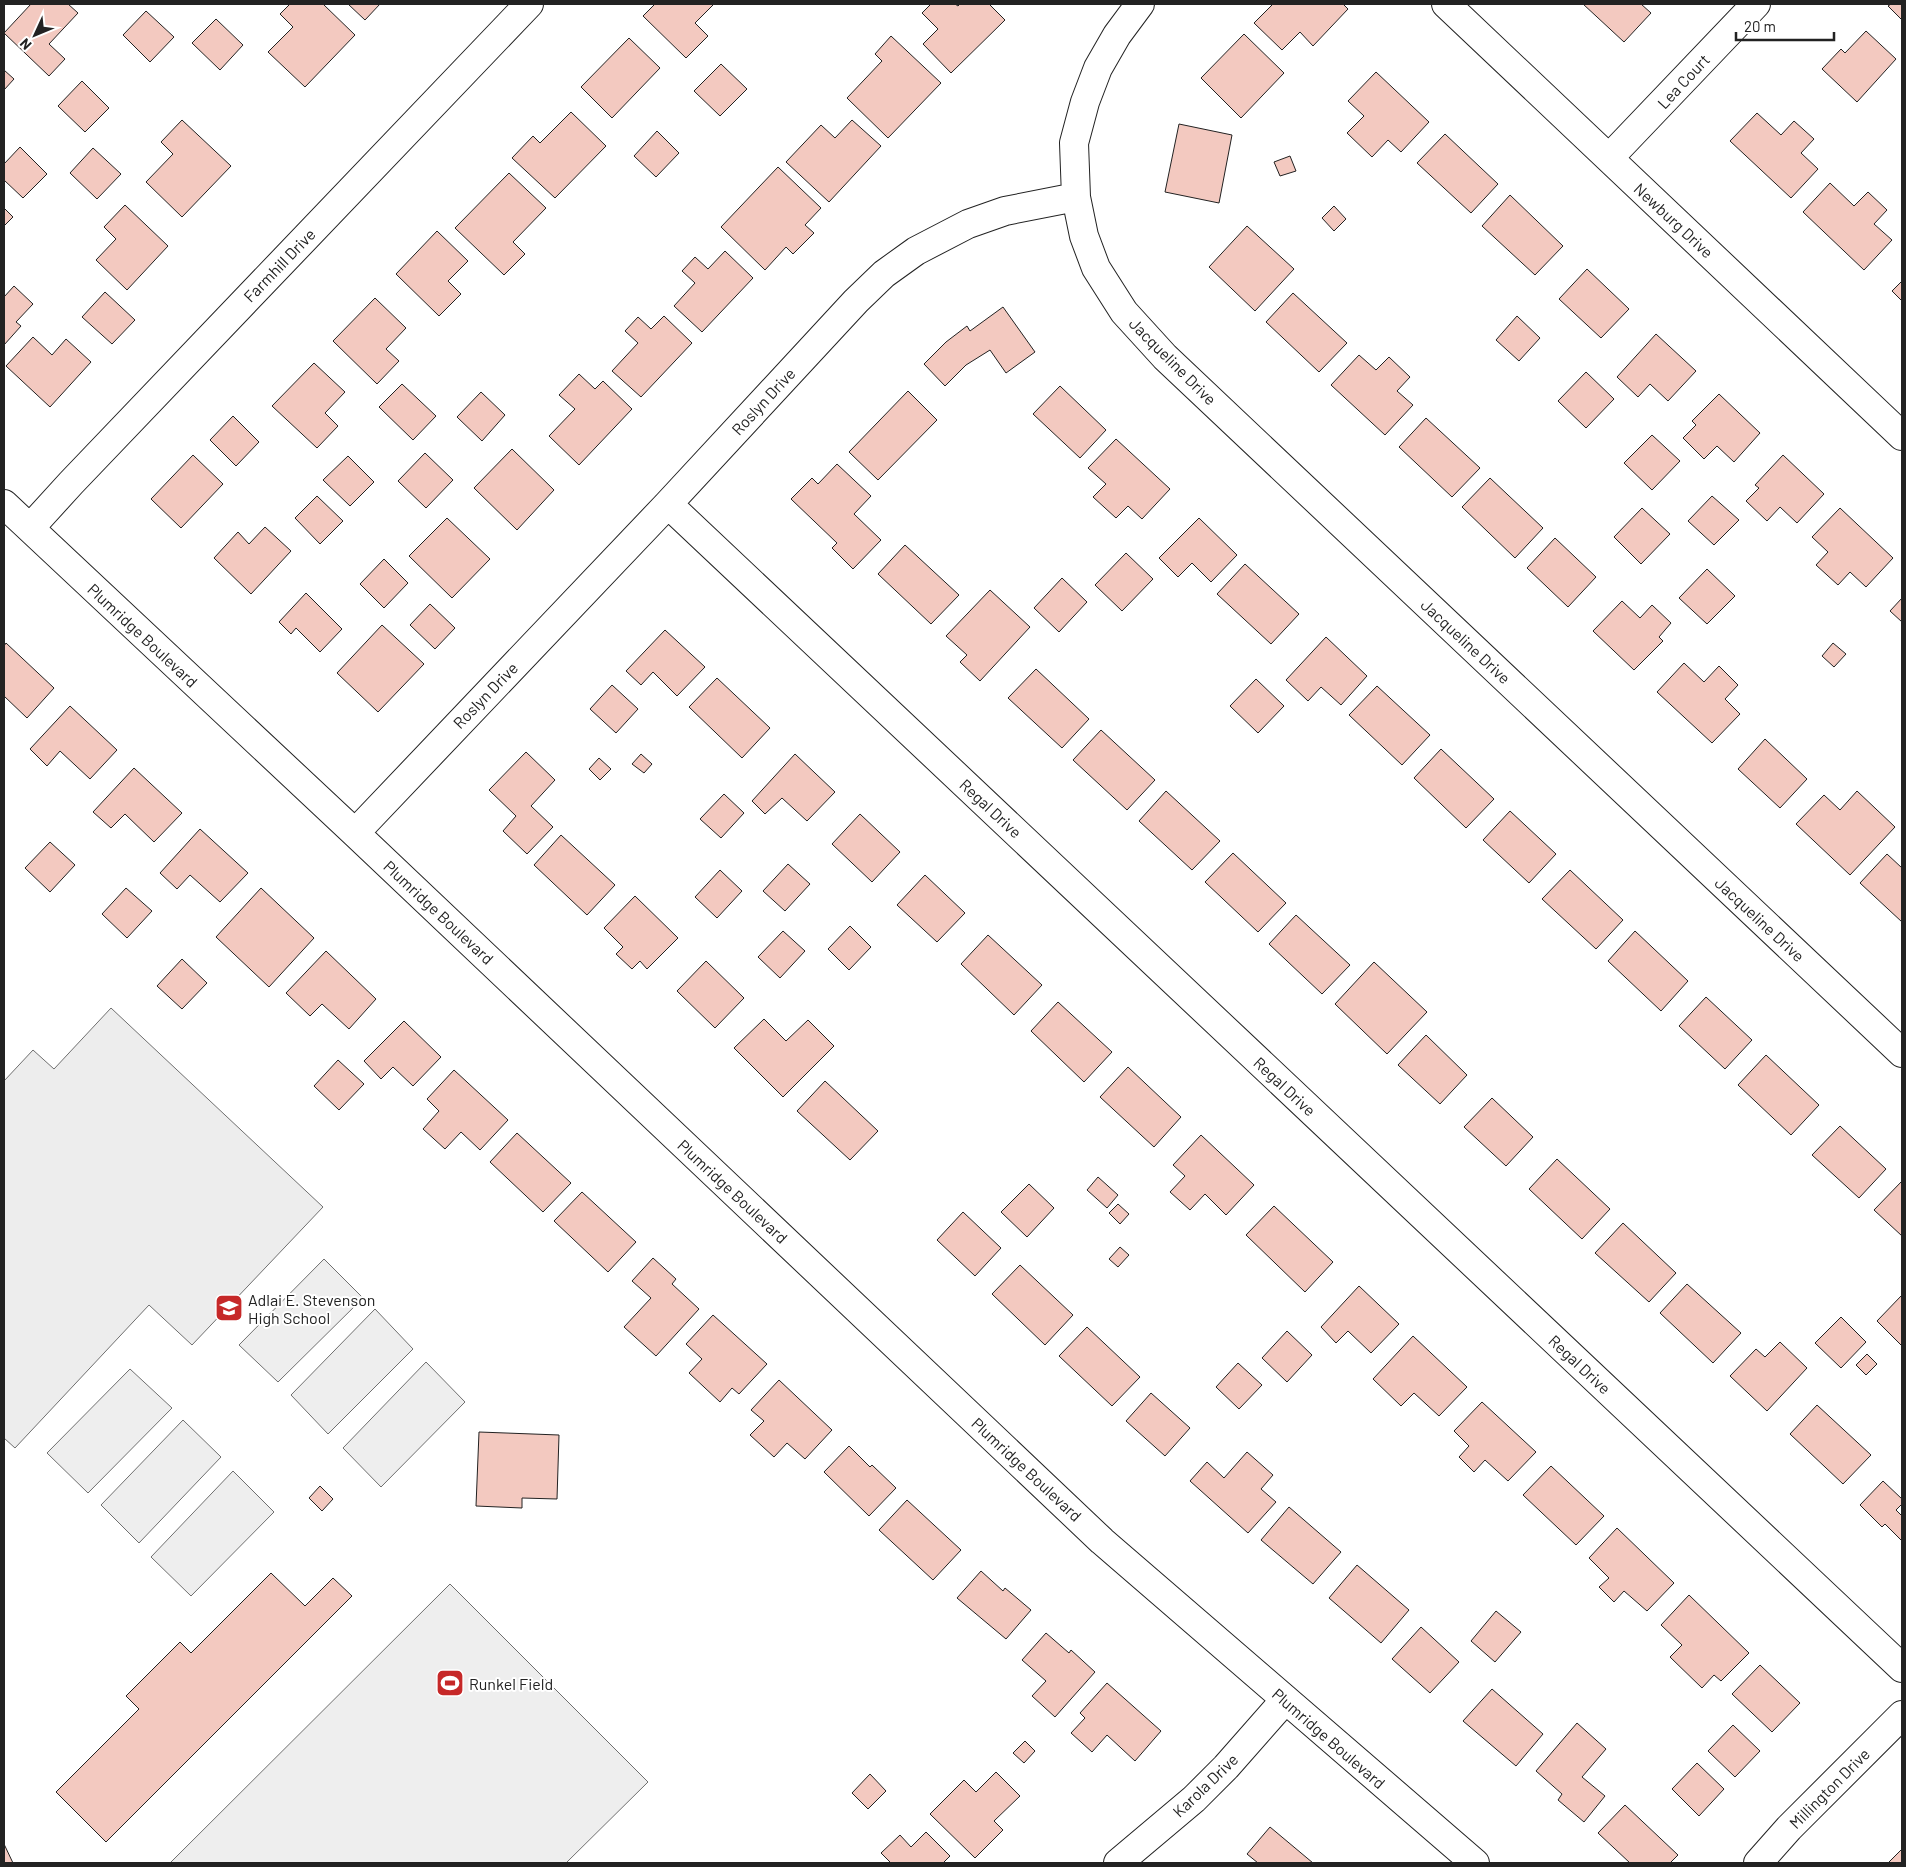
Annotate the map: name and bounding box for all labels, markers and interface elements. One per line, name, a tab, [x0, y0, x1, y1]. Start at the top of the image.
north arrow	[10, 10, 60, 60]
scale bar	[1736, 10, 1834, 42]
text: 20 m	[1744, 17, 1776, 35]
text: N	[16, 35, 35, 54]
street label: Lea Court	[1653, 50, 1713, 112]
street label: Newburg Drive	[1631, 179, 1717, 261]
street label: Farmhill Drive	[239, 224, 319, 306]
street label: Jacqueline Drive	[1126, 314, 1220, 408]
street label: Roslyn Drive	[727, 364, 799, 438]
street label: Plumridge Boulevard	[84, 579, 202, 691]
street label: Jacqueline Drive	[1417, 595, 1515, 687]
street label: Roslyn Drive	[449, 658, 521, 732]
street label: Regal Drive	[956, 775, 1026, 841]
street label: Plumridge Boulevard	[380, 856, 498, 968]
street label: Jacqueline Drive	[1711, 873, 1809, 965]
street label: Regal Drive	[1250, 1053, 1320, 1119]
street label: Plumridge Boulevard	[674, 1135, 792, 1247]
place label: Adlai E. Stevenson High School	[248, 1290, 375, 1327]
school or university icon: Adlai E. Stevenson High School	[214, 1293, 244, 1323]
street label: Regal Drive	[1545, 1331, 1615, 1397]
street label: Plumridge Boulevard	[968, 1413, 1086, 1525]
sports icon: Runkel Field	[435, 1668, 465, 1698]
place label: Runkel Field	[469, 1674, 553, 1693]
street label: Plumridge Boulevard	[1269, 1684, 1389, 1792]
street label: Millington Drive	[1785, 1744, 1873, 1832]
street label: Karola Drive	[1169, 1749, 1241, 1821]

